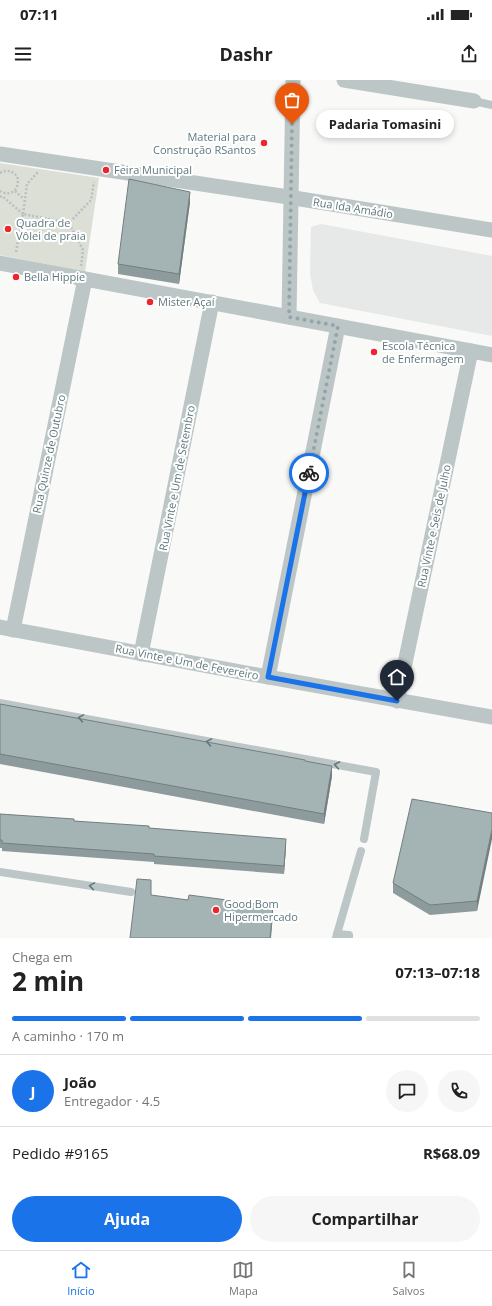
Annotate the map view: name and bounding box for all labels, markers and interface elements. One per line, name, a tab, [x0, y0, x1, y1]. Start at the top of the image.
text: 07:11	[20, 4, 59, 24]
text: Dashr	[219, 42, 273, 66]
icon: menu	[12, 43, 34, 65]
icon: share	[458, 43, 480, 65]
pin	[275, 83, 309, 124]
icon: bag	[281, 89, 303, 111]
callout: Padaria Tomasini	[316, 110, 454, 138]
text: Padaria Tomasini	[329, 115, 441, 133]
place label: Material para Construção RSantos	[153, 129, 256, 157]
marker: Material para Construção RSantos	[259, 138, 269, 148]
place label: Feira Municipal	[114, 162, 192, 177]
marker: Feira Municipal	[101, 165, 111, 175]
street label: Rua Ida Amádio	[312, 194, 394, 221]
place label: Quadra de Vôlei de praia	[16, 215, 86, 243]
marker: Quadra de Vôlei de praia	[3, 224, 13, 234]
place label: Bella Hippie	[24, 269, 85, 284]
marker: Bella Hippie	[11, 272, 21, 282]
place label: Mister Açaí	[158, 294, 215, 309]
marker: Mister Açaí	[145, 297, 155, 307]
place label: Escola Técnica de Enfermagem	[382, 338, 464, 366]
marker: Escola Técnica de Enfermagem	[369, 347, 379, 357]
street label: Rua Quinze de Outubro	[29, 393, 69, 515]
street label: Rua Vinte e Um de Setembro	[155, 404, 198, 552]
courier	[289, 453, 329, 493]
icon: bike	[298, 462, 320, 484]
street label: Rua Vinte e Seis de Julho	[413, 463, 454, 589]
street label: Rua Vinte e Um de Fevereiro	[114, 640, 260, 683]
pin	[380, 660, 414, 701]
icon: home	[386, 666, 408, 688]
one-way arrow	[78, 714, 85, 723]
one-way arrow	[206, 738, 212, 746]
one-way arrow	[334, 761, 340, 770]
one-way arrow	[89, 882, 95, 891]
place label: Good Bom Hipermercado	[224, 896, 298, 924]
marker: Good Bom Hipermercado	[211, 905, 221, 915]
text: Chega em	[12, 948, 72, 966]
text: 07:13–07:18	[395, 962, 480, 982]
text: 2 min	[12, 963, 84, 999]
text: A caminho · 170 m	[12, 1027, 124, 1045]
button: chat	[386, 1070, 428, 1112]
button: phone	[438, 1070, 480, 1112]
text: João	[64, 1072, 97, 1092]
text: J	[31, 1081, 35, 1101]
text: Entregador · 4.5	[64, 1092, 160, 1110]
text: Pedido #9165	[12, 1143, 109, 1163]
text: R$68.09	[423, 1143, 480, 1163]
button: Ajuda	[12, 1196, 242, 1242]
button: Compartilhar	[250, 1196, 480, 1242]
tab: Início	[67, 1259, 95, 1298]
tab: Mapa	[229, 1259, 258, 1298]
tab: Salvos	[392, 1259, 425, 1298]

